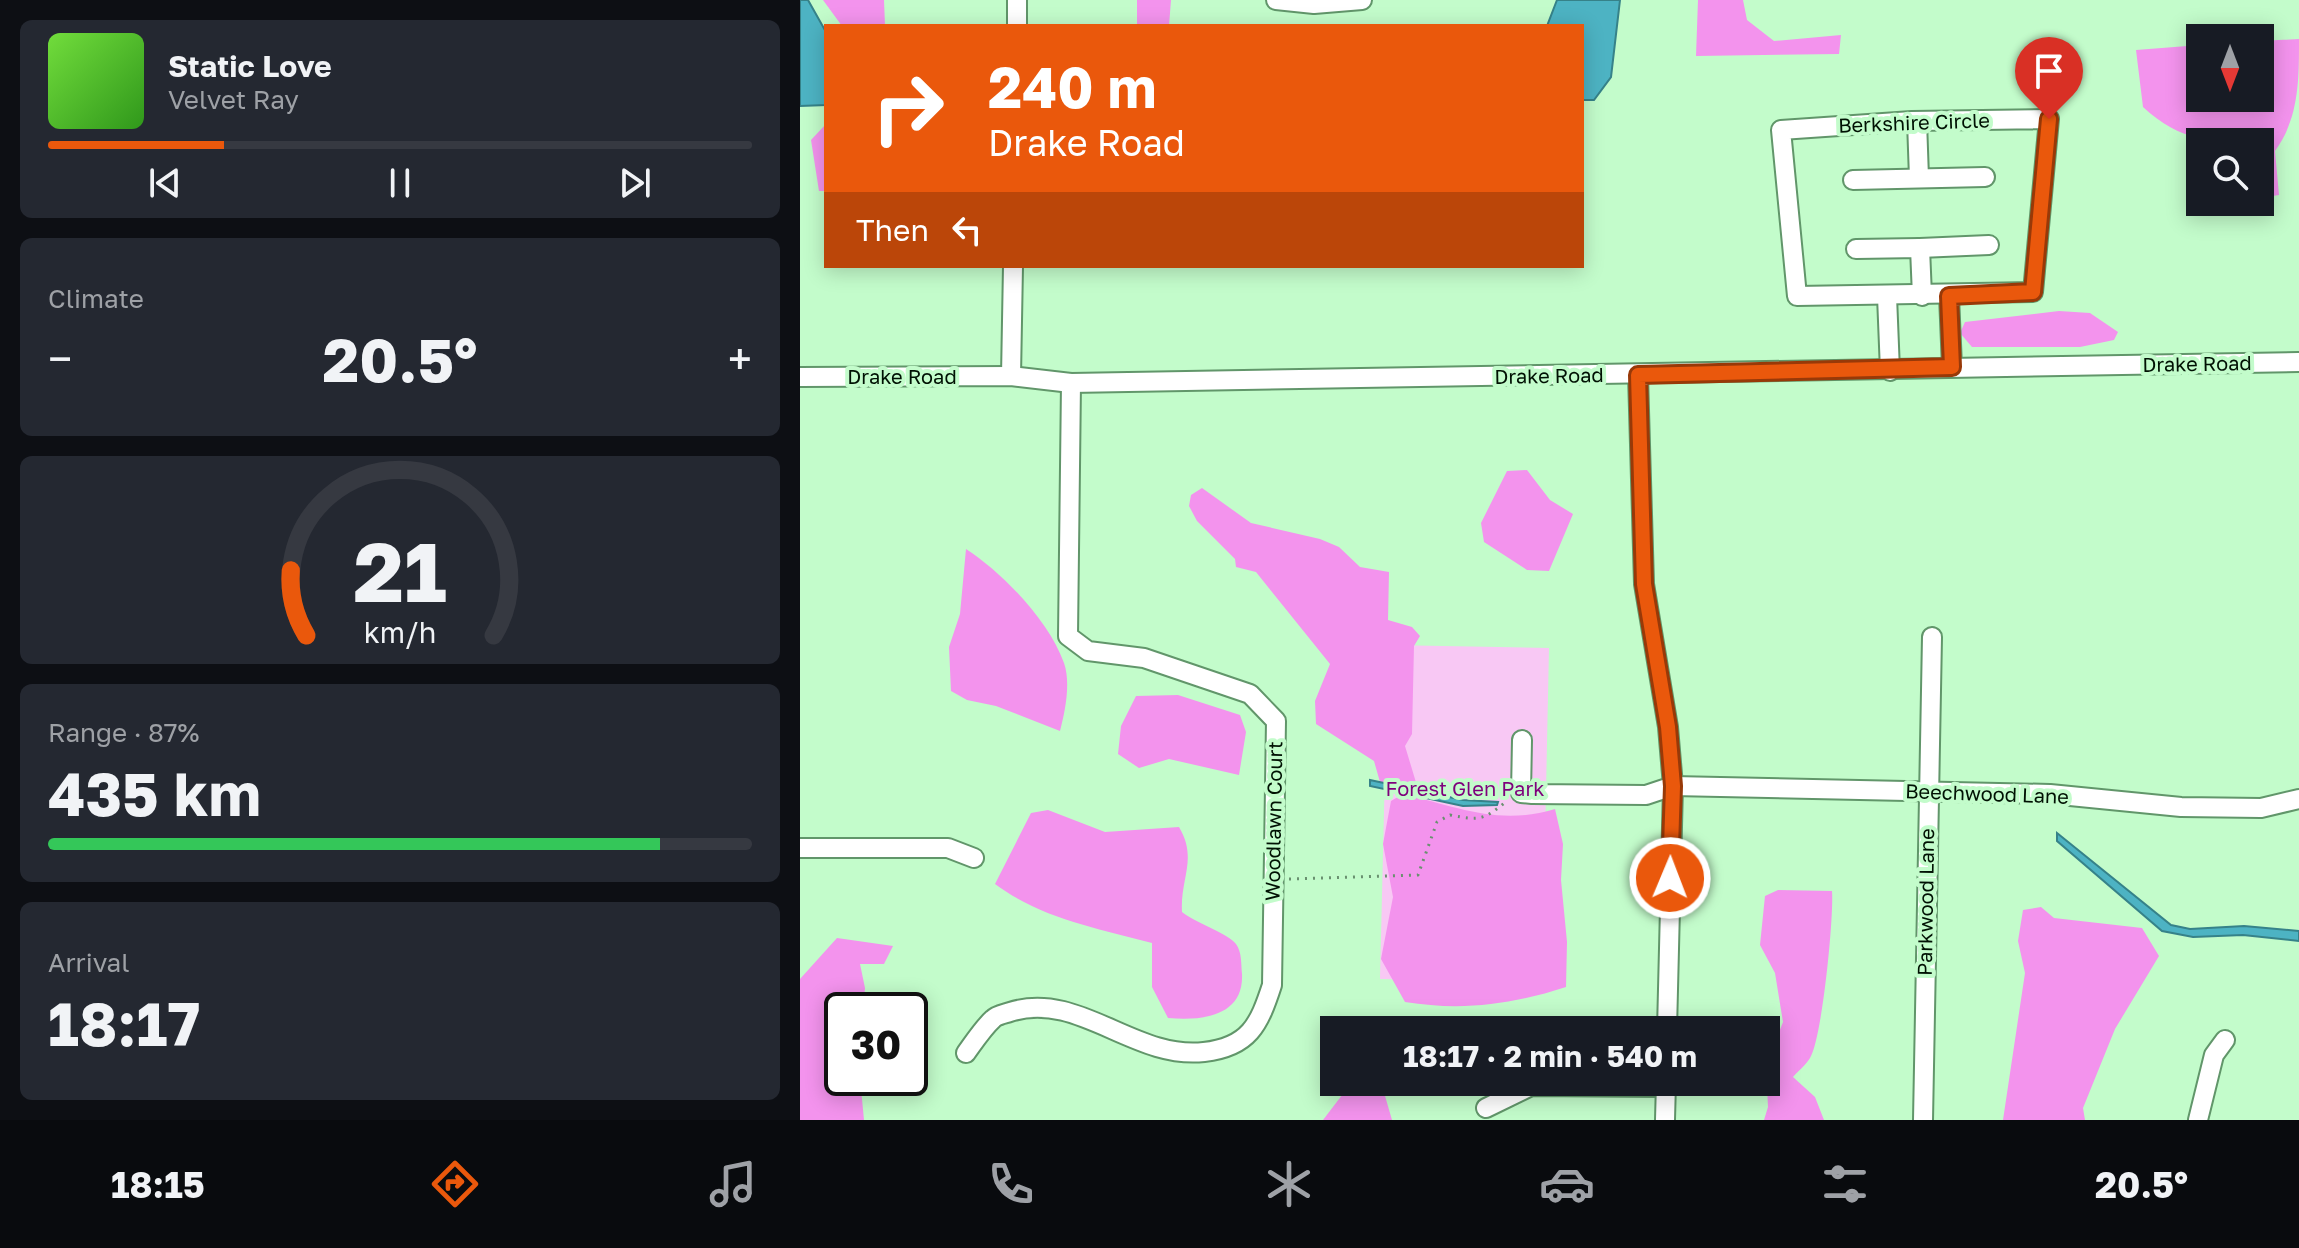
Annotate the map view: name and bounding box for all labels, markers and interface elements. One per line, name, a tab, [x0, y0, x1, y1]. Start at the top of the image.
north arrow	[2186, 24, 2274, 112]
map controls	[2186, 24, 2274, 216]
pin	[2015, 37, 2083, 119]
text: Static Love	[168, 48, 332, 84]
icon: arrive	[2027, 49, 2071, 93]
text: 240 m	[988, 53, 1157, 120]
icon: right	[856, 56, 960, 160]
text: Velvet Ray	[168, 84, 299, 115]
street label: Berkshire Circle	[1838, 107, 1990, 137]
text: Drake Road	[988, 121, 1185, 164]
button: search	[2186, 128, 2274, 216]
icon: previous	[143, 161, 187, 205]
icon: pause	[378, 161, 422, 205]
icon: next	[613, 161, 657, 205]
icon: left	[945, 208, 989, 252]
text: Then	[856, 212, 929, 248]
text: Climate	[48, 283, 144, 314]
text: 20.5°	[323, 323, 477, 395]
text: −	[48, 332, 72, 385]
text: +	[728, 332, 752, 385]
street label: Drake Road	[2142, 350, 2252, 376]
street label: Drake Road	[1494, 362, 1604, 388]
street label: Drake Road	[847, 364, 957, 388]
text: 21	[353, 520, 447, 620]
text: km/h	[364, 615, 436, 649]
text: Range · 87%	[48, 717, 199, 748]
street label: Woodlawn Court	[1260, 741, 1286, 901]
text: 435 km	[48, 757, 261, 829]
park label: Forest Glen Park	[1386, 776, 1545, 800]
street label: Beechwood Lane	[1905, 778, 2069, 808]
street label: Parkwood Lane	[1912, 828, 1938, 976]
position arrow	[1628, 836, 1712, 920]
text: Arrival	[48, 947, 129, 978]
text: 18:17	[48, 987, 200, 1059]
speed limit sign: 30	[824, 992, 928, 1096]
text: 18:17 · 2 min · 540 m	[1403, 1038, 1697, 1074]
icon: directions	[427, 1156, 483, 1212]
icon: music	[705, 1156, 761, 1212]
icon: phone	[983, 1156, 1039, 1212]
icon: climate	[1261, 1156, 1317, 1212]
icon: car	[1539, 1156, 1595, 1212]
icon: filters	[1817, 1156, 1873, 1212]
text: 18:15	[111, 1163, 205, 1206]
text: 20.5°	[2095, 1163, 2188, 1206]

